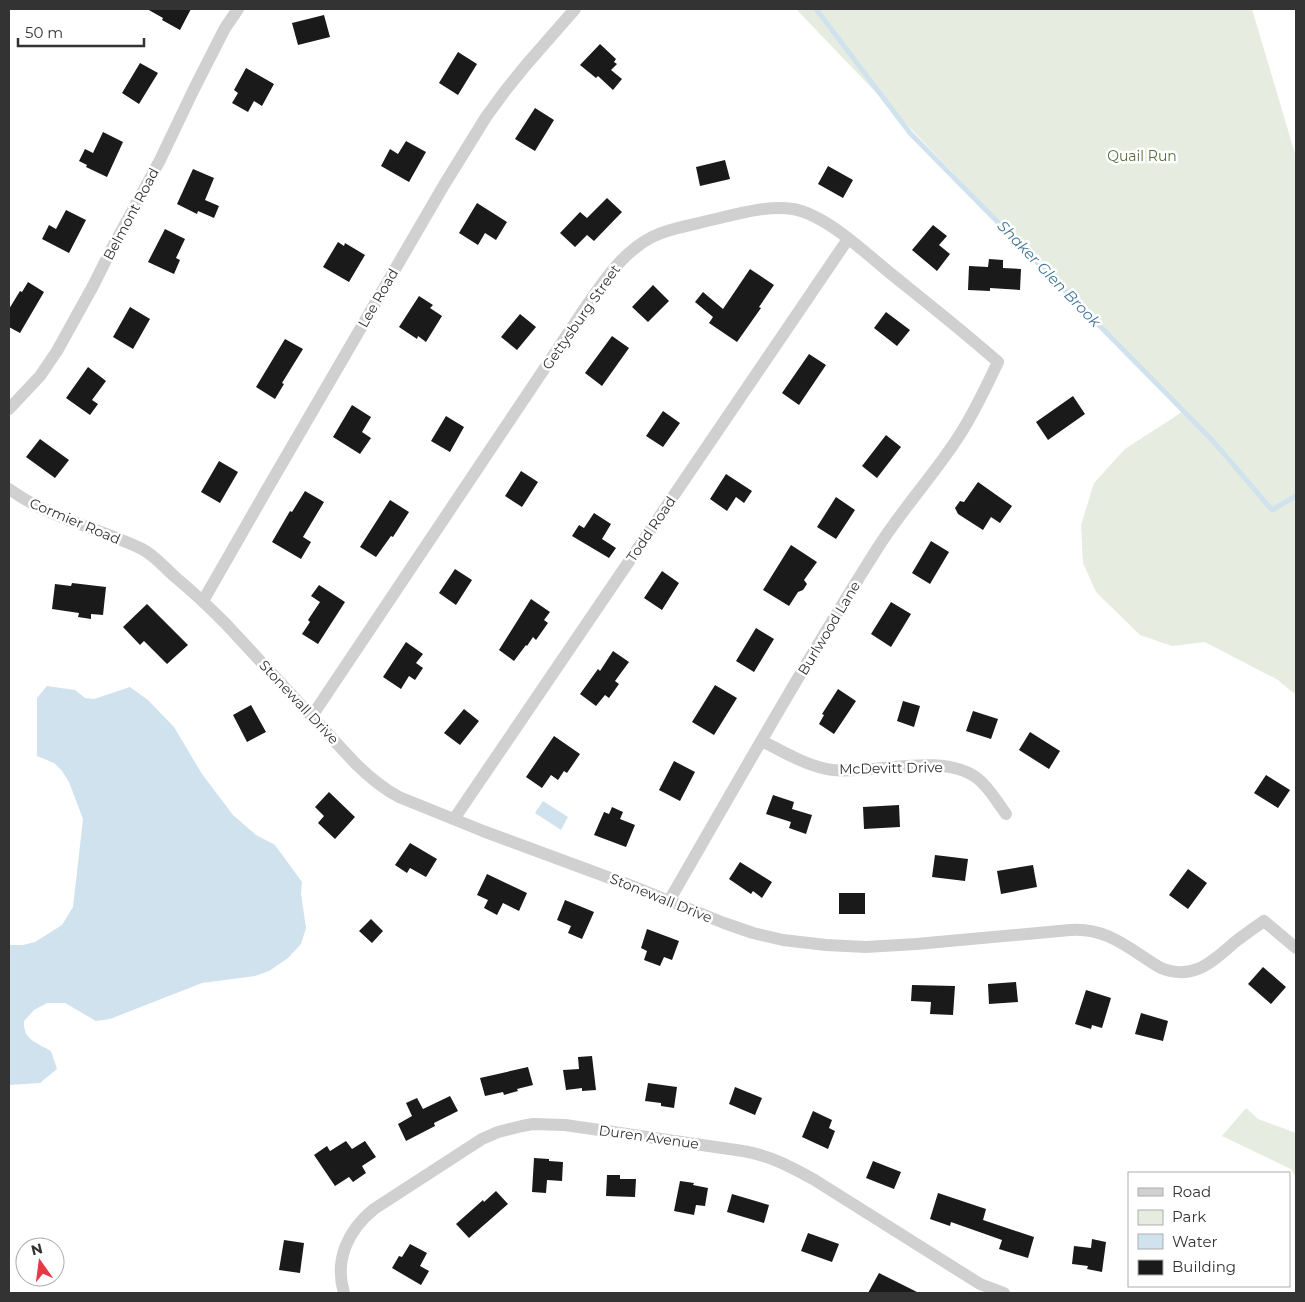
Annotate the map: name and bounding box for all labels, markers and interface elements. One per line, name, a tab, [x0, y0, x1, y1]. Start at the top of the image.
scale bar	[18, 15, 144, 47]
text: 50 m	[25, 23, 63, 42]
park label: Quail Run	[1107, 147, 1177, 165]
street label: Belmont Road	[99, 165, 163, 263]
water label: Shaker Glen Brook	[994, 216, 1106, 332]
street label: Gettysburg Street	[538, 261, 624, 373]
street label: Lee Road	[354, 265, 402, 331]
street label: Todd Road	[622, 493, 680, 565]
street label: Cormier Road	[27, 494, 123, 548]
street label: Burlwood Lane	[794, 578, 864, 678]
street label: Stonewall Drive	[255, 656, 343, 748]
street label: McDevitt Drive	[839, 758, 943, 778]
street label: Stonewall Drive	[607, 869, 715, 927]
street label: Duren Avenue	[598, 1121, 700, 1153]
legend	[1128, 1172, 1290, 1287]
text: Road	[1172, 1182, 1211, 1201]
text: Park	[1172, 1207, 1206, 1226]
text: Water	[1172, 1232, 1218, 1251]
north arrow	[15, 1237, 65, 1287]
text: N	[29, 1239, 45, 1259]
text: Building	[1172, 1257, 1236, 1276]

